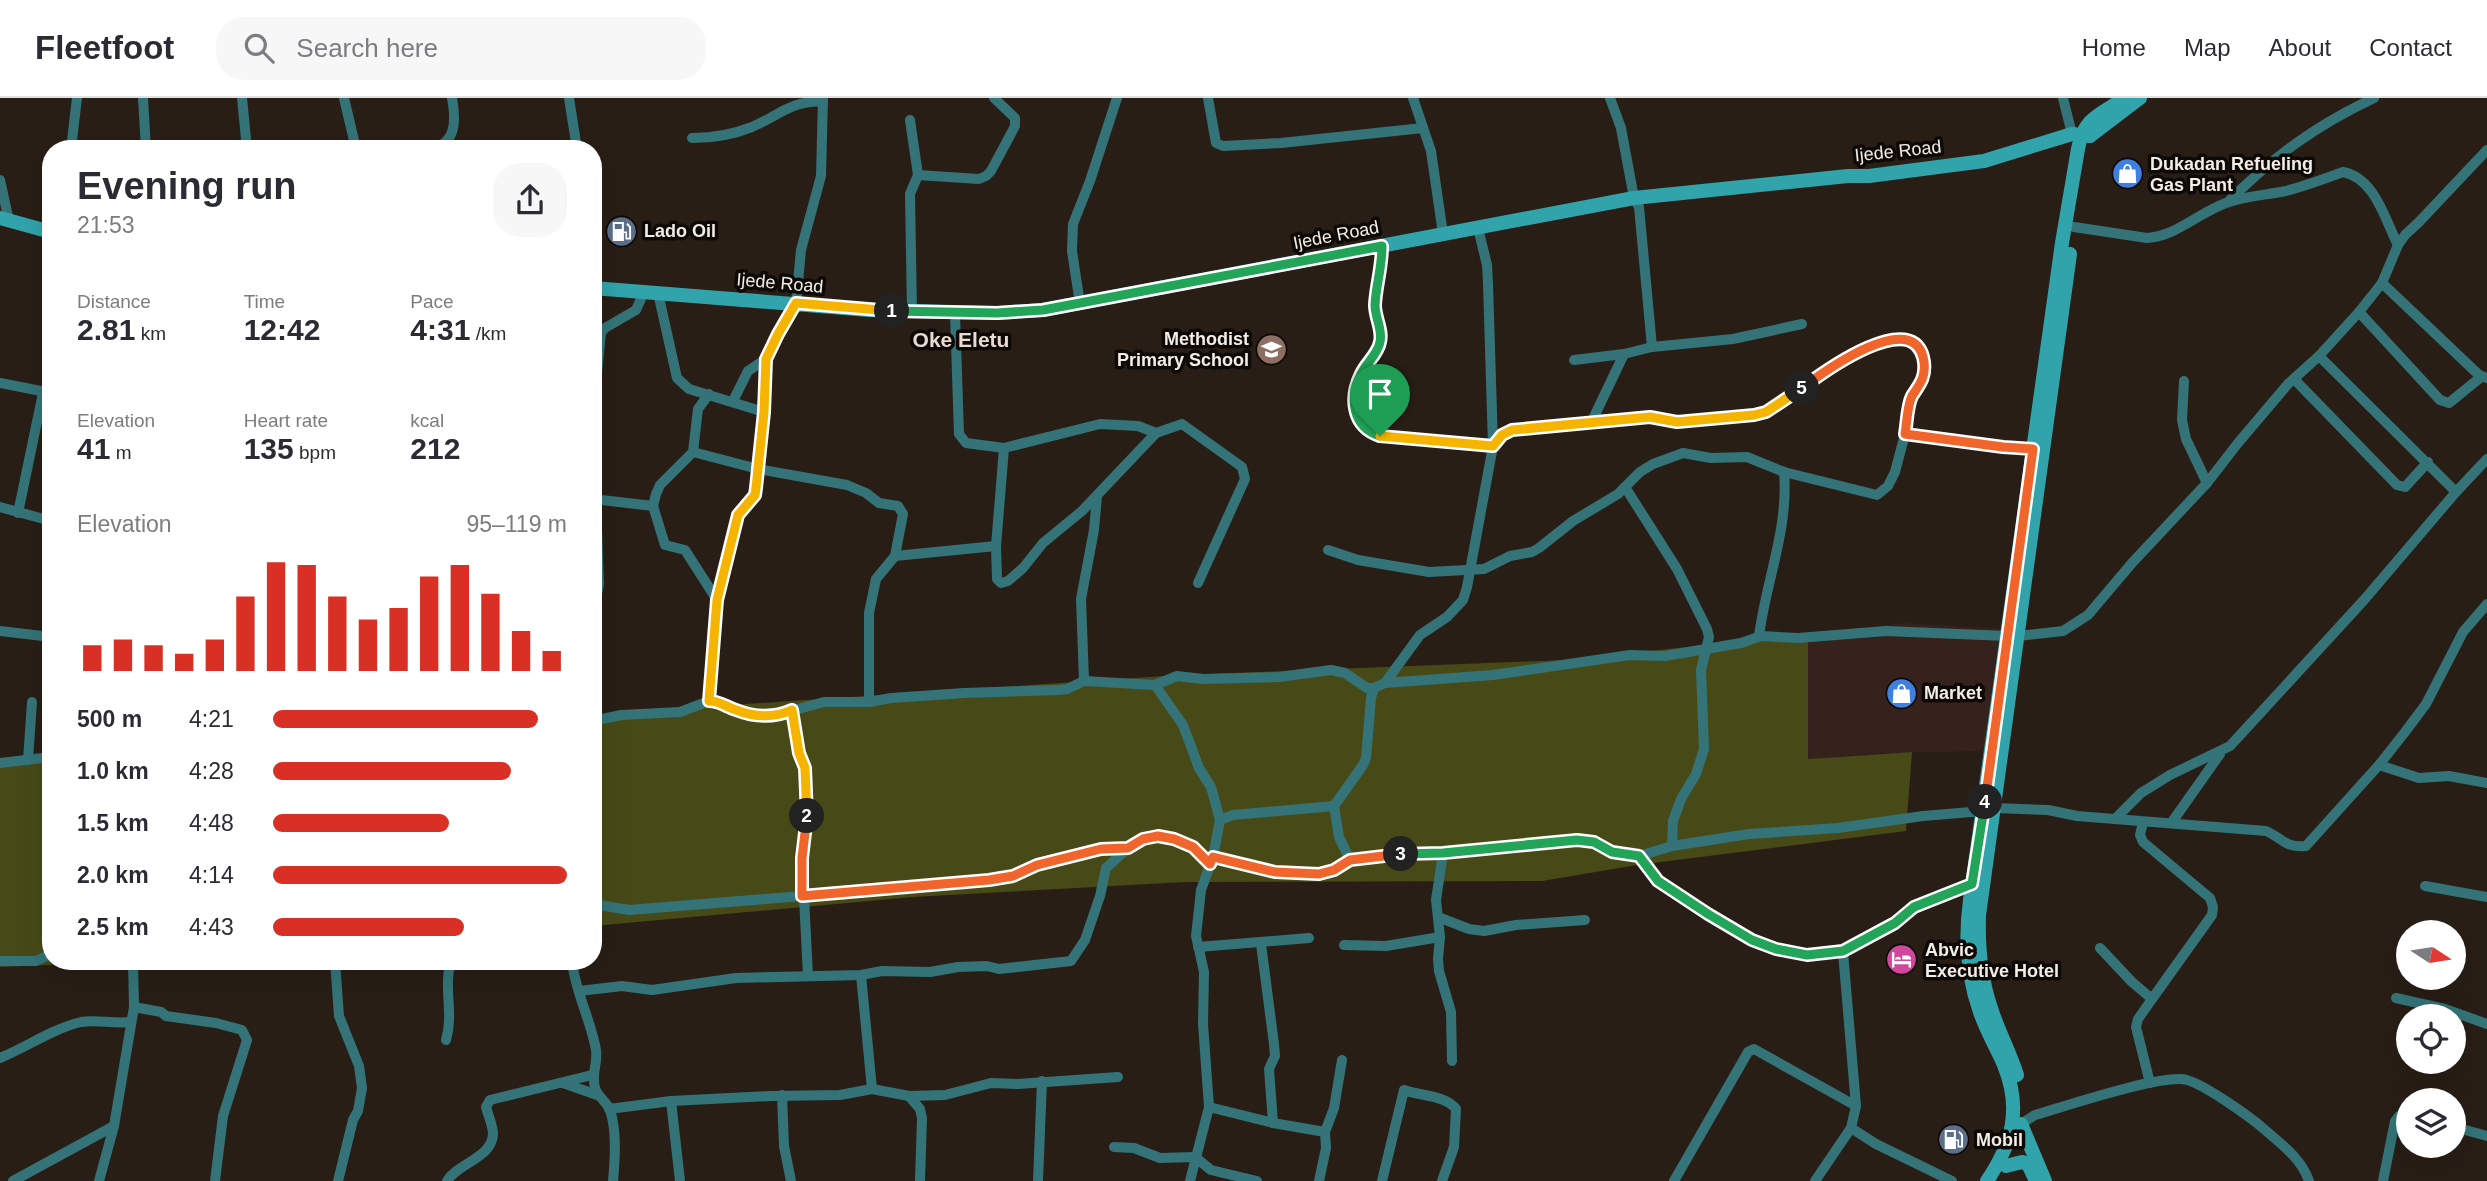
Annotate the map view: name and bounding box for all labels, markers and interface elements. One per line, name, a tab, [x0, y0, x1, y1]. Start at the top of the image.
search box	[216, 17, 706, 80]
text: Fleetfoot	[35, 29, 174, 66]
icon: search	[240, 29, 278, 67]
text: Search here	[296, 33, 438, 63]
text: Home	[2082, 34, 2146, 61]
text: Map	[2184, 34, 2231, 61]
text: About	[2269, 34, 2331, 61]
text: Contact	[2369, 34, 2452, 61]
street label: Ijede Road	[1854, 137, 1942, 165]
place label: Dukadan Refueling Gas Plant	[2150, 154, 2313, 195]
shop icon: Dukadan Refueling Gas Plant	[2110, 157, 2144, 191]
button: share	[493, 163, 567, 237]
text: Evening run	[77, 165, 297, 207]
text: 21:53	[77, 212, 135, 238]
fuel station icon: Lado Oil	[604, 214, 638, 248]
street label: Ijede Road	[1291, 217, 1381, 253]
place label: Lado Oil	[644, 221, 716, 241]
street label: Ijede Road	[736, 269, 824, 297]
text: Distance	[77, 291, 151, 312]
text: Time	[244, 291, 285, 312]
text: Pace	[410, 291, 454, 312]
pin: 1	[874, 294, 910, 328]
text: 1	[886, 300, 897, 321]
text: 2.81	[77, 313, 135, 346]
text: 12:42	[244, 313, 320, 346]
text: 4:31	[410, 313, 470, 346]
text: km	[135, 323, 166, 344]
text: /km	[470, 323, 506, 344]
district label: Oke Eletu	[913, 328, 1009, 351]
place label: Methodist Primary School	[1117, 329, 1249, 370]
school or university icon: Methodist Primary School	[1255, 332, 1289, 366]
pin	[1350, 364, 1410, 436]
pin: 5	[1784, 370, 1820, 406]
icon: arrive	[1361, 375, 1399, 413]
text: 5	[1796, 377, 1807, 398]
text: Elevation	[77, 410, 155, 431]
text: Heart rate	[244, 410, 328, 431]
text: kcal	[410, 410, 444, 431]
text: 41	[77, 432, 110, 465]
text: 135	[244, 432, 294, 465]
text: 212	[410, 432, 460, 465]
text: m	[110, 442, 131, 463]
text: bpm	[294, 442, 336, 463]
text: Elevation	[77, 511, 172, 537]
text: 95–119 m	[466, 511, 567, 537]
shop icon: Market	[1884, 676, 1918, 710]
place label: Market	[1924, 683, 1982, 703]
text: 500 m	[77, 706, 142, 732]
text: 4:21	[189, 706, 234, 732]
text: 1.0 km	[77, 758, 149, 784]
text: 4:28	[189, 758, 234, 784]
pin: 4	[1968, 784, 2002, 820]
text: 4	[1979, 791, 1990, 812]
pin: 2	[790, 798, 824, 834]
text: 2	[801, 805, 812, 826]
text: 1.5 km	[77, 810, 149, 836]
text: 4:48	[189, 810, 234, 836]
pin: 3	[1384, 836, 1418, 872]
text: 3	[1395, 843, 1406, 864]
text: 2.0 km	[77, 862, 149, 888]
text: 4:14	[189, 862, 234, 888]
text: 2.5 km	[77, 914, 149, 940]
text: 4:43	[189, 914, 234, 940]
north arrow	[2396, 920, 2466, 990]
map controls	[2396, 920, 2466, 1158]
place label: Abvic Executive Hotel	[1925, 940, 2059, 981]
hotel icon: Abvic Executive Hotel	[1885, 943, 1919, 977]
button: locate	[2396, 1004, 2466, 1074]
button: layers	[2396, 1088, 2466, 1158]
fuel station icon: Mobil	[1936, 1123, 1970, 1157]
place label: Mobil	[1976, 1130, 2023, 1150]

